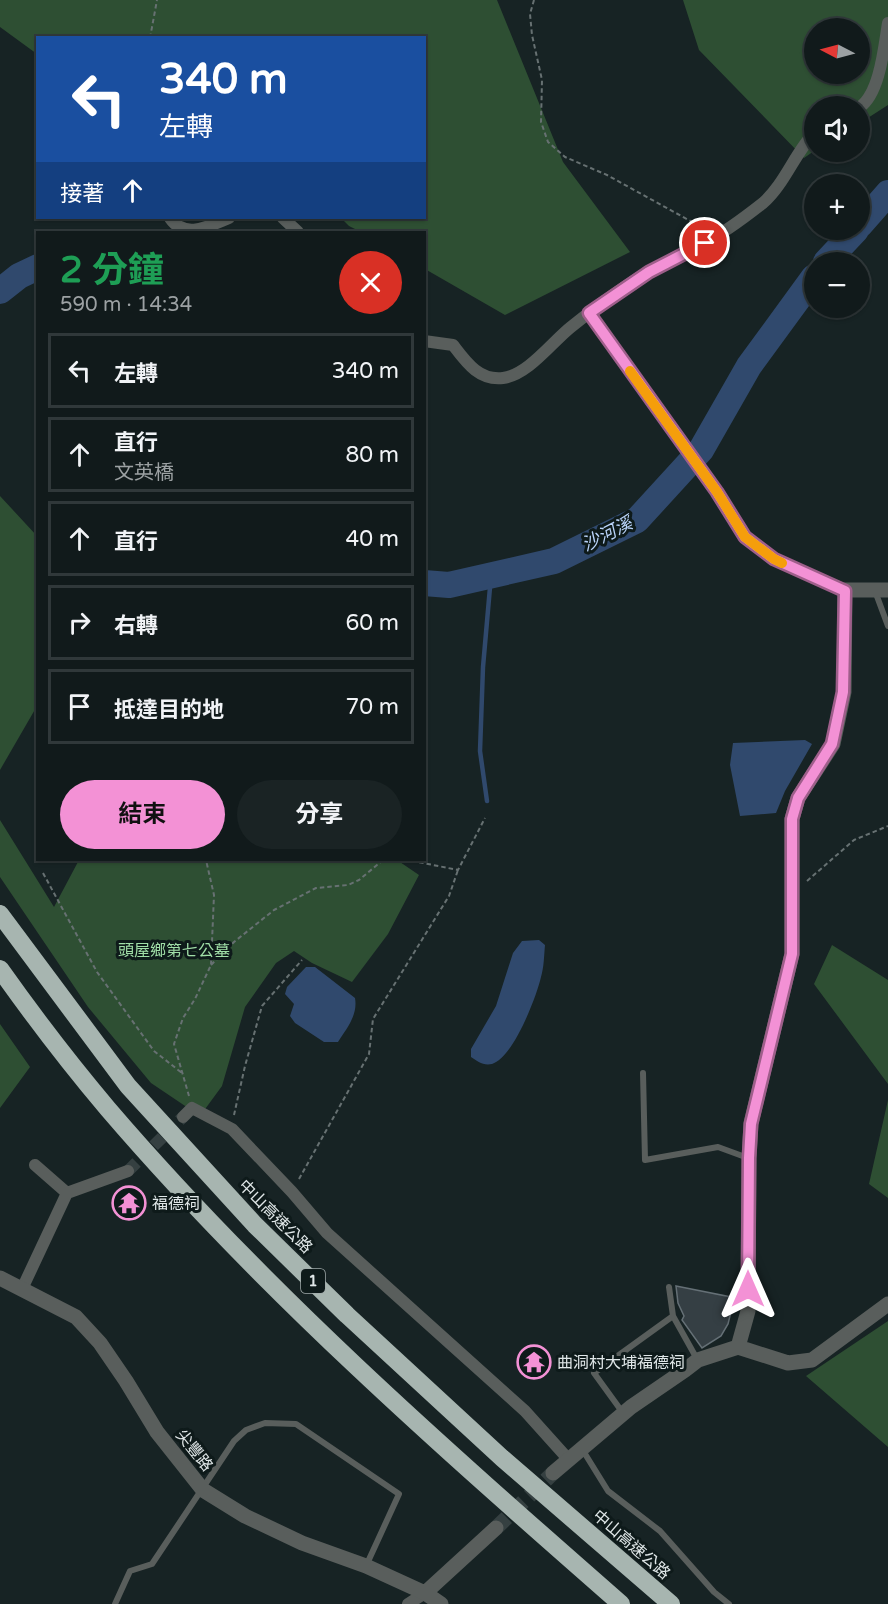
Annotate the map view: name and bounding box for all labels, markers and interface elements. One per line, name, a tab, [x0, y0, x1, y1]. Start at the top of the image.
north arrow	[804, 18, 870, 84]
map controls	[804, 18, 870, 318]
text: 340 m	[159, 54, 288, 105]
icon: left	[60, 60, 138, 138]
button: sound	[804, 96, 870, 162]
text: 左轉	[159, 111, 213, 144]
icon: ahead	[116, 174, 149, 207]
button: +	[804, 174, 870, 240]
text: 接著	[60, 181, 104, 207]
pin	[679, 217, 730, 268]
icon: arrive	[688, 226, 721, 259]
text: 2 分鐘	[60, 249, 164, 292]
button: close	[339, 251, 402, 314]
button: −	[804, 252, 870, 318]
text: 590 m · 14:34	[60, 293, 192, 317]
icon: left	[63, 354, 96, 387]
text: 340 m	[332, 358, 399, 384]
text: 左轉	[114, 361, 158, 387]
text: 直行	[114, 430, 158, 456]
icon: ahead	[63, 438, 96, 471]
text: 80 m	[345, 442, 399, 468]
text: 文英橋	[114, 461, 174, 485]
water label: 沙河溪	[578, 511, 639, 556]
icon: ahead	[63, 522, 96, 555]
text: 40 m	[345, 526, 399, 552]
text: 直行	[114, 529, 158, 555]
icon: right	[63, 606, 96, 639]
text: 60 m	[345, 610, 399, 636]
text: 右轉	[114, 613, 158, 639]
icon: arrive	[63, 690, 96, 723]
text: 70 m	[345, 694, 399, 720]
text: 抵達目的地	[114, 697, 224, 723]
button: 結束	[60, 780, 225, 849]
button: 分享	[237, 780, 402, 849]
park label: 頭屋鄉第七公墓	[118, 941, 230, 961]
street label: 中山高速公路	[234, 1176, 316, 1258]
temple icon: 福德祠	[111, 1185, 147, 1221]
place label: 福德祠	[152, 1194, 200, 1214]
position arrow	[716, 1257, 780, 1321]
road number: 1	[301, 1269, 325, 1293]
temple icon: 曲洞村大埔福德祠	[516, 1344, 552, 1380]
place label: 曲洞村大埔福德祠	[557, 1353, 685, 1373]
street label: 尖豐路	[171, 1426, 217, 1476]
street label: 中山高速公路	[589, 1506, 674, 1584]

